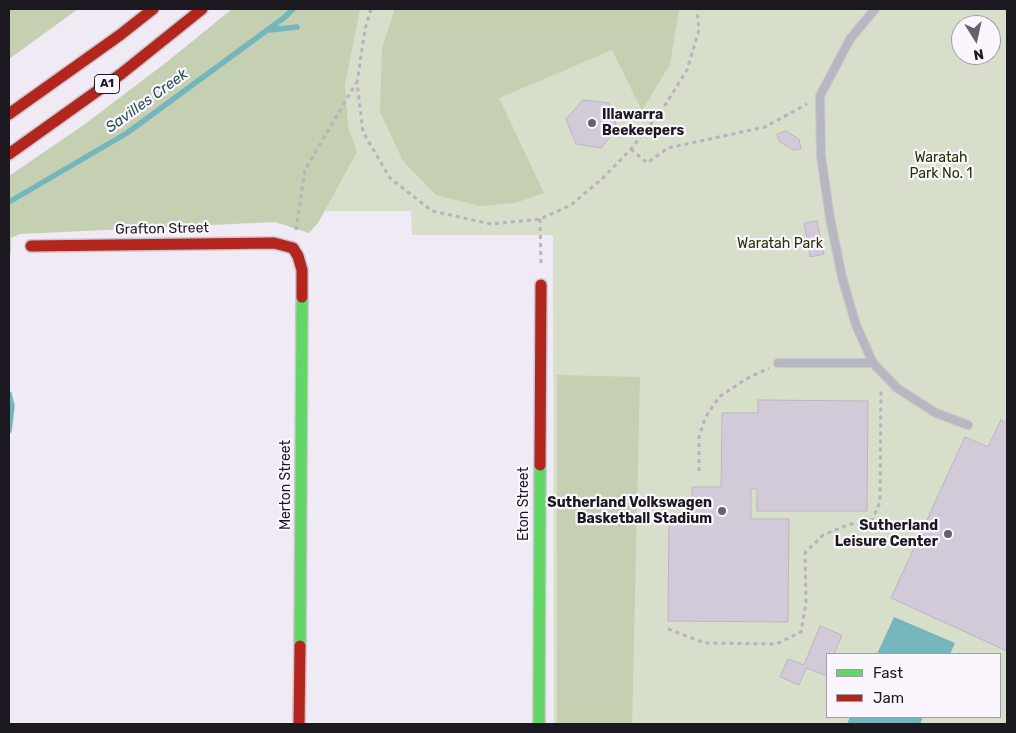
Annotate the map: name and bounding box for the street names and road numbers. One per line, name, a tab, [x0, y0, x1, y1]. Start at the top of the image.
road number: A1	[94, 74, 120, 94]
street label: Grafton Street	[115, 220, 209, 238]
street label: Merton Street	[278, 440, 294, 530]
street label: Eton Street	[516, 467, 532, 541]

